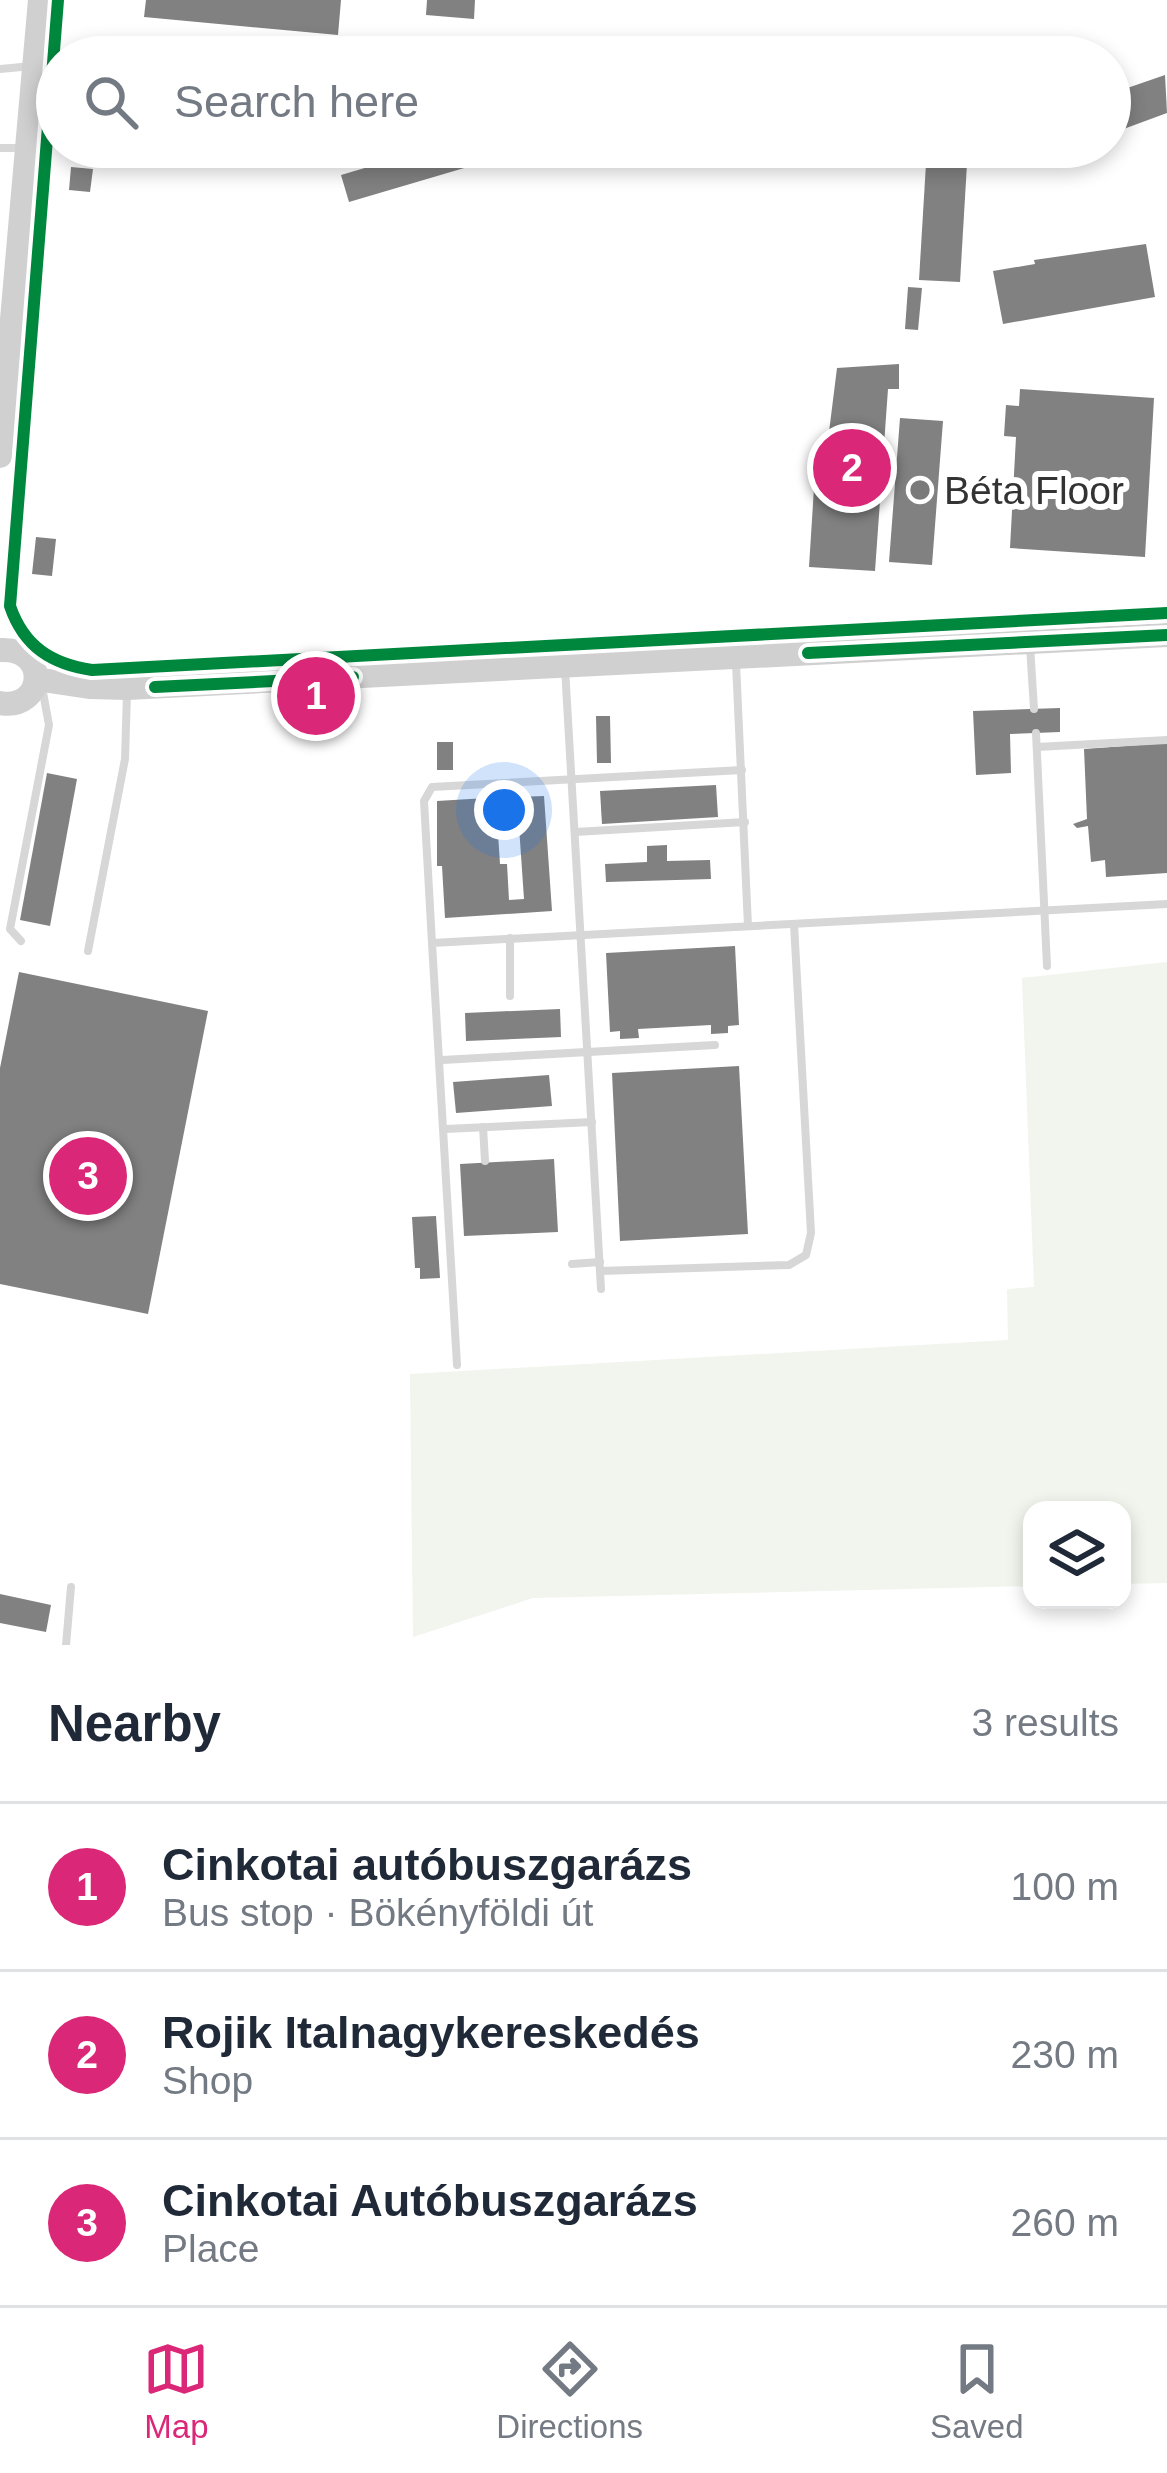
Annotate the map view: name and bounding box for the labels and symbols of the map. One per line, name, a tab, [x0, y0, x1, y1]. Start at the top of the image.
pin: 2	[813, 423, 891, 513]
place label: Béta Floor	[944, 469, 1124, 512]
marker: Béta Floor	[907, 477, 933, 503]
pin: 1	[277, 651, 355, 741]
your location	[474, 780, 534, 840]
pin: 3	[49, 1131, 127, 1221]

